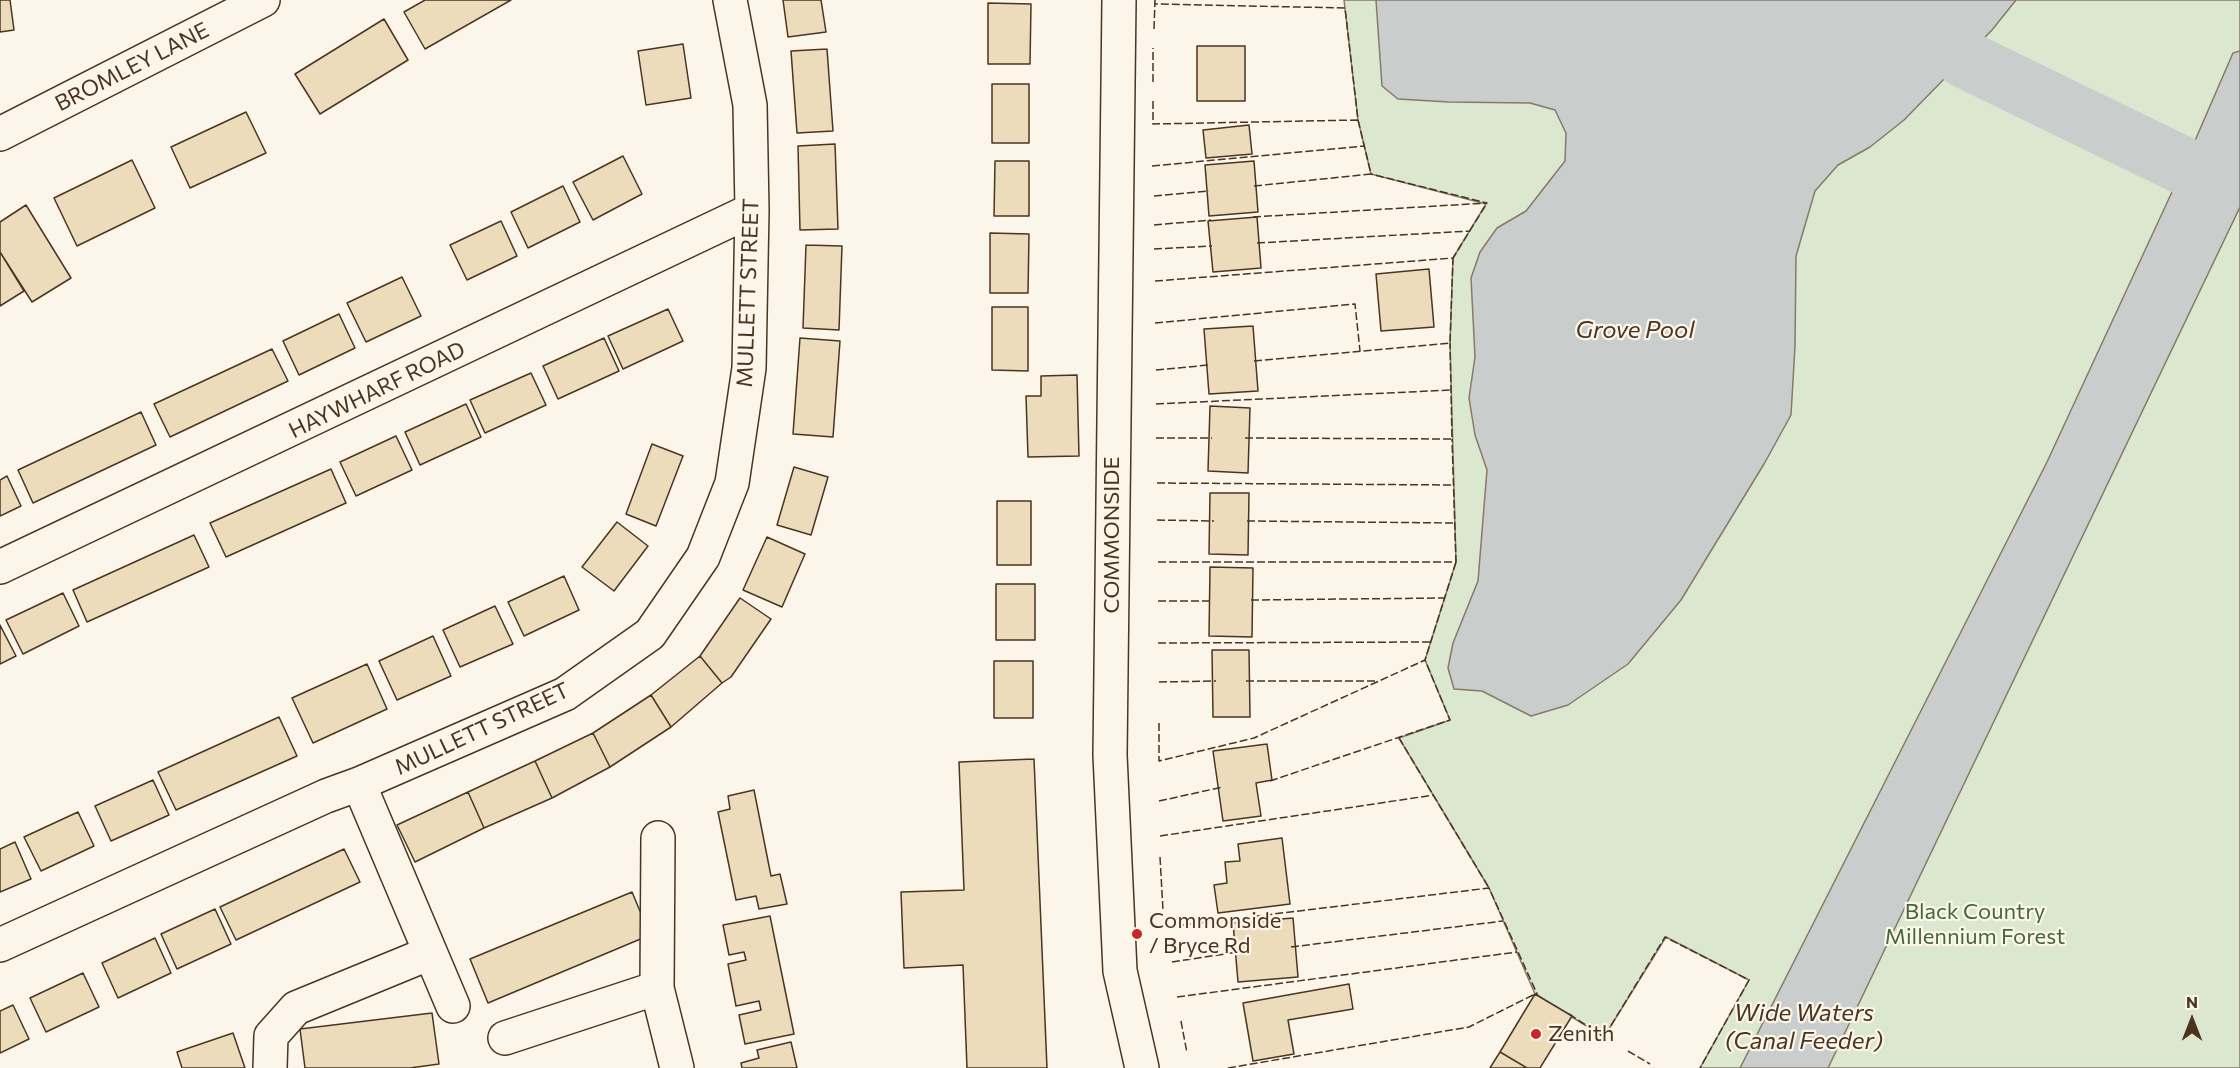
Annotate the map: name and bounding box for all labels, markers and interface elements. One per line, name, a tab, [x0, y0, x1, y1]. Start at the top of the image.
street label: BROMLEY LANE	[51, 17, 213, 117]
street label: MULLETT STREET	[732, 198, 764, 388]
water label: Grove Pool	[1575, 316, 1695, 344]
street label: HAYWHARF ROAD	[285, 336, 469, 444]
street label: COMMONSIDE	[1099, 456, 1125, 614]
street label: MULLETT STREET	[391, 677, 573, 781]
park label: Black Country Millennium Forest	[1885, 899, 2065, 950]
place label: Commonside / Bryce Rd	[1149, 908, 1281, 960]
marker: Commonside / Bryce Rd	[1130, 927, 1144, 941]
north arrow	[2162, 990, 2222, 1050]
text: N	[2186, 992, 2198, 1011]
water label: Wide Waters (Canal Feeder)	[1725, 999, 1883, 1055]
place label: Zenith	[1548, 1021, 1614, 1047]
marker: Zenith	[1529, 1027, 1543, 1041]

